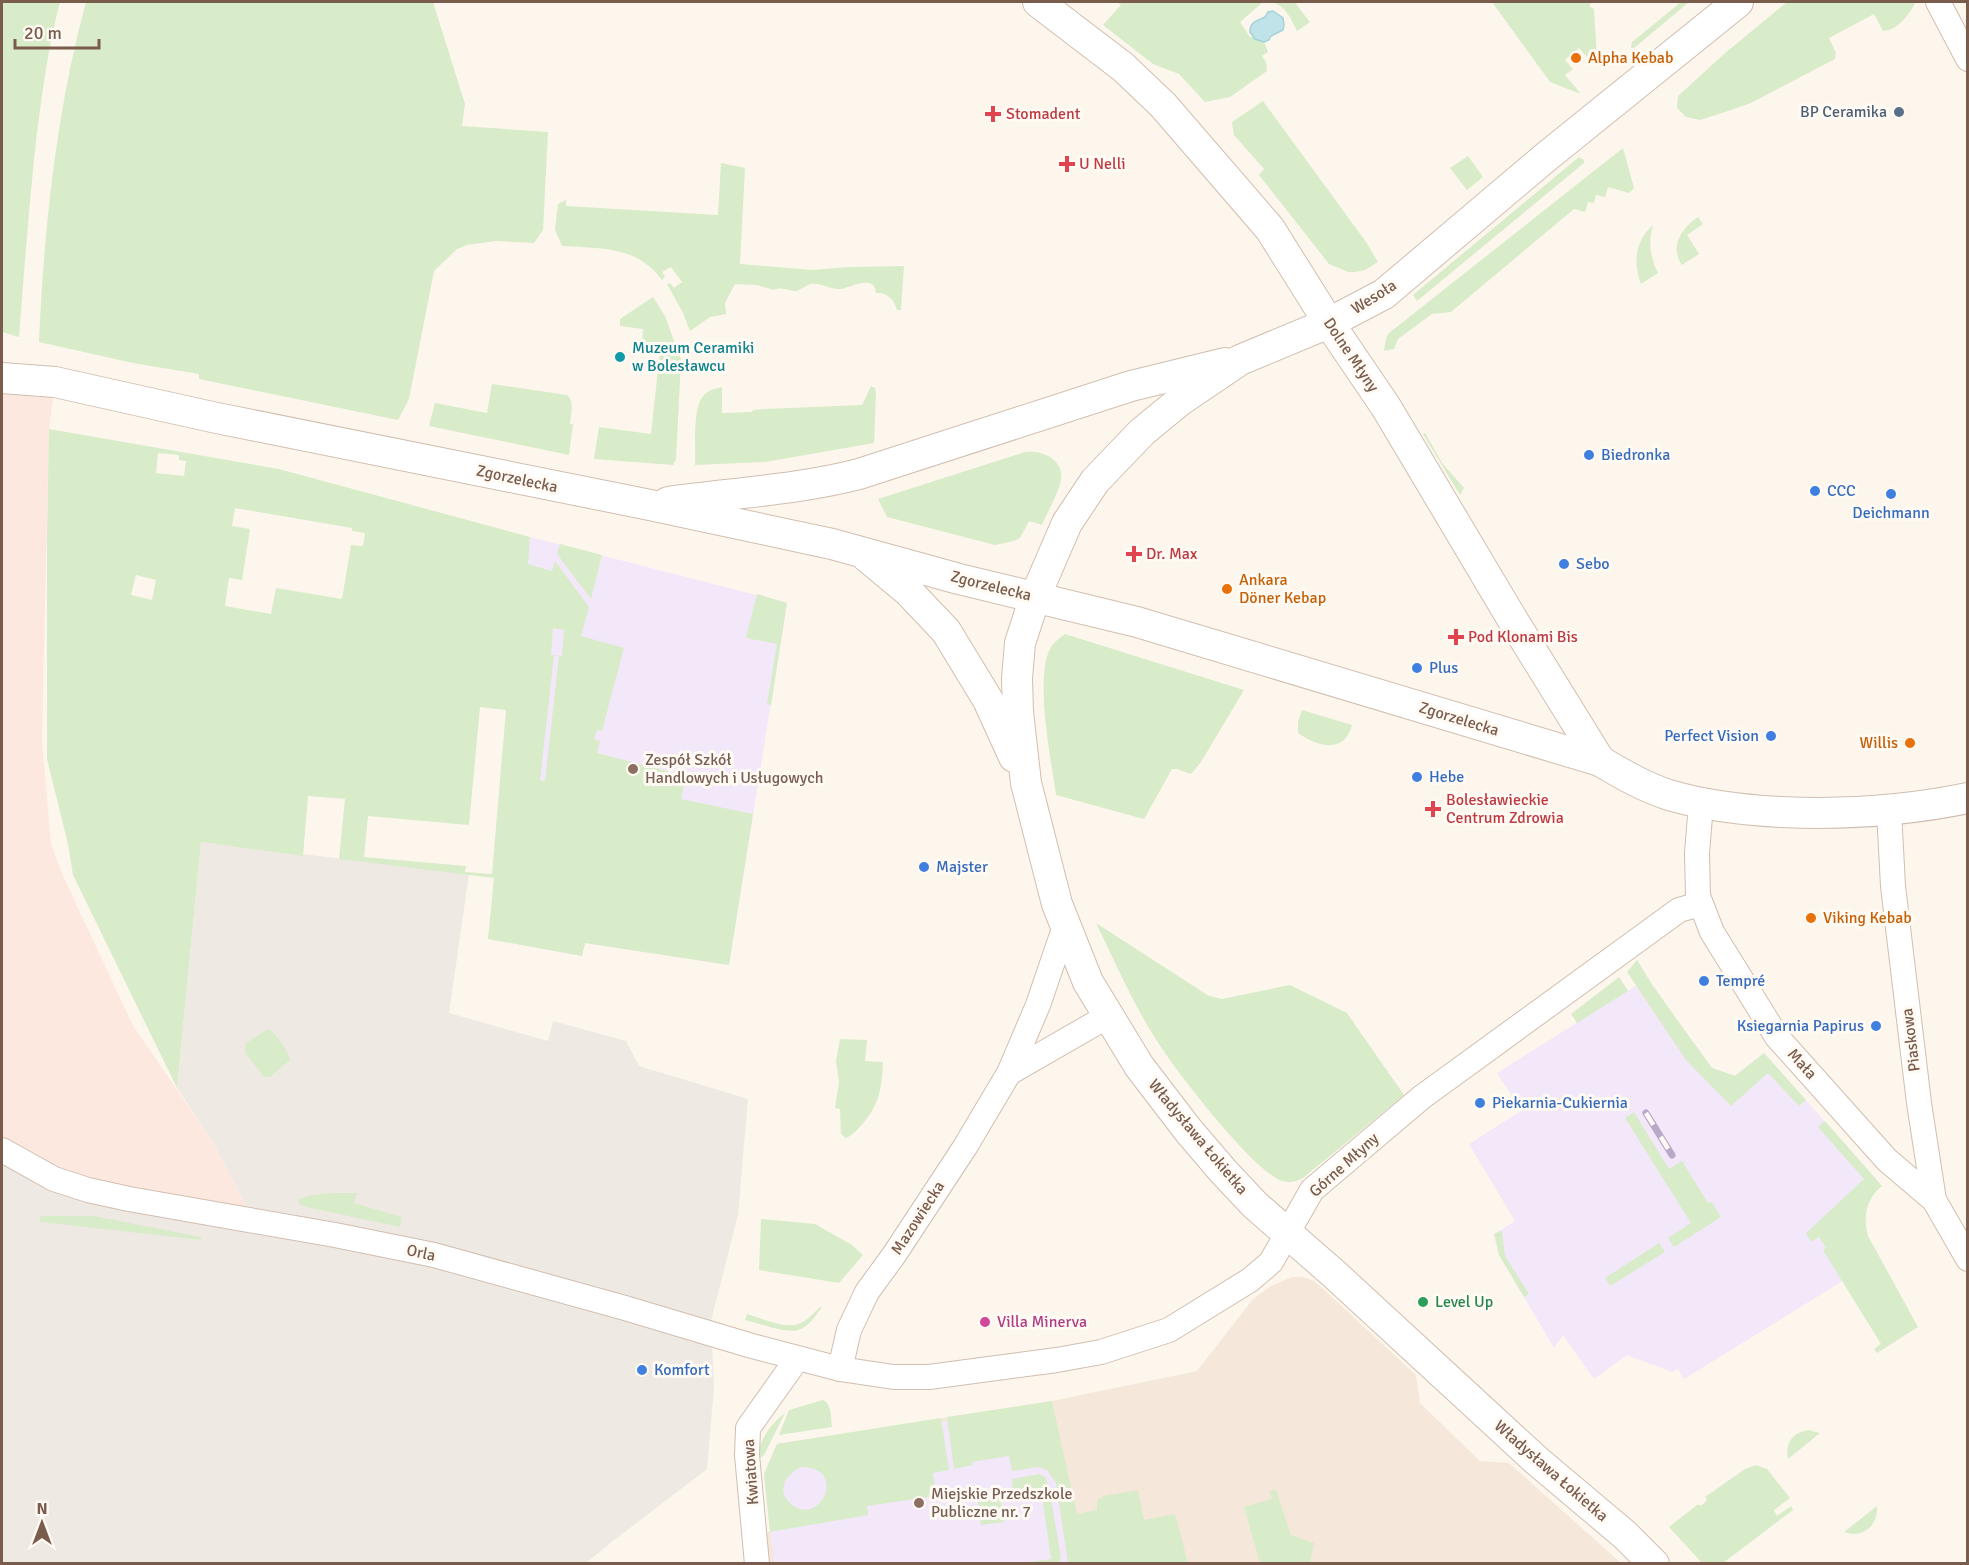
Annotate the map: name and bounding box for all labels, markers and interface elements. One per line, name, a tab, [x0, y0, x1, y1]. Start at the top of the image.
scale bar	[15, 12, 99, 50]
text: 20 m	[24, 22, 62, 44]
place label: Alpha Kebab	[1588, 48, 1673, 68]
marker: Alpha Kebab	[1569, 51, 1583, 65]
place label: BP Ceramika	[1800, 102, 1887, 122]
place label: Stomadent	[1006, 104, 1081, 124]
marker: Stomadent	[984, 105, 1002, 123]
marker: BP Ceramika	[1892, 105, 1906, 119]
place label: U Nelli	[1079, 154, 1126, 174]
marker: U Nelli	[1060, 157, 1074, 171]
street label: Wesoła	[1348, 275, 1400, 319]
street label: Dolne Młyny	[1319, 314, 1384, 396]
place label: Muzeum Ceramiki w Bolesławcu	[632, 338, 754, 376]
marker: Muzeum Ceramiki w Bolesławcu	[613, 350, 627, 364]
place label: Biedronka	[1601, 445, 1670, 465]
marker: Biedronka	[1582, 448, 1596, 462]
street label: Zgorzelecka	[475, 461, 559, 497]
place label: CCC	[1827, 481, 1856, 501]
marker: CCC	[1808, 484, 1822, 498]
marker: Deichmann	[1884, 487, 1898, 501]
place label: Deichmann	[1852, 503, 1930, 523]
place label: Dr. Max	[1146, 544, 1198, 564]
marker: Dr. Max	[1127, 547, 1141, 561]
place label: Sebo	[1576, 554, 1610, 574]
marker: Sebo	[1557, 557, 1571, 571]
street label: Zgorzelecka	[949, 566, 1033, 606]
place label: Ankara Döner Kebap	[1239, 570, 1326, 608]
marker: Ankara Döner Kebap	[1220, 582, 1234, 596]
place label: Pod Klonami Bis	[1468, 627, 1578, 647]
marker: Pod Klonami Bis	[1449, 630, 1463, 644]
place label: Plus	[1429, 658, 1458, 678]
marker: Plus	[1410, 661, 1424, 675]
street label: Zgorzelecka	[1417, 697, 1501, 741]
place label: Perfect Vision	[1664, 726, 1759, 746]
marker: Perfect Vision	[1764, 729, 1778, 743]
place label: Willis	[1860, 733, 1898, 753]
marker: Willis	[1903, 736, 1917, 750]
place label: Zespół Szkół Handlowych i Usługowych	[645, 750, 823, 788]
marker: Zespół Szkół Handlowych i Usługowych	[626, 762, 640, 776]
place label: Hebe	[1429, 767, 1464, 787]
marker: Hebe	[1410, 770, 1424, 784]
place label: Bolesławieckie Centrum Zdrowia	[1446, 790, 1564, 828]
marker: Bolesławieckie Centrum Zdrowia	[1424, 800, 1442, 818]
place label: Majster	[936, 857, 988, 877]
marker: Majster	[917, 860, 931, 874]
place label: Viking Kebab	[1823, 908, 1912, 928]
marker: Viking Kebab	[1804, 911, 1818, 925]
place label: Tempré	[1716, 971, 1765, 991]
marker: Tempré	[1697, 974, 1711, 988]
street label: Piaskowa	[1897, 1007, 1925, 1073]
place label: Ksiegarnia Papirus	[1737, 1016, 1864, 1036]
marker: Ksiegarnia Papirus	[1869, 1019, 1883, 1033]
street label: Mała	[1783, 1044, 1821, 1084]
street label: Władysława Łokietka	[1144, 1075, 1252, 1199]
place label: Piekarnia-Cukiernia	[1492, 1093, 1628, 1113]
marker: Piekarnia-Cukiernia	[1473, 1096, 1487, 1110]
street label: Górne Młyny	[1305, 1128, 1383, 1201]
street label: Mazowiecka	[887, 1177, 949, 1259]
street label: Orla	[405, 1240, 437, 1266]
place label: Level Up	[1435, 1292, 1493, 1312]
marker: Level Up	[1416, 1295, 1430, 1309]
place label: Villa Minerva	[997, 1312, 1087, 1332]
marker: Villa Minerva	[978, 1315, 992, 1329]
place label: Komfort	[654, 1360, 710, 1380]
marker: Komfort	[635, 1363, 649, 1377]
street label: Władysława Łokietka	[1490, 1416, 1612, 1526]
street label: Kwiatowa	[739, 1438, 763, 1506]
place label: Miejskie Przedszkole Publiczne nr. 7	[931, 1484, 1072, 1522]
north arrow	[12, 1493, 72, 1553]
marker: Miejskie Przedszkole Publiczne nr. 7	[912, 1496, 926, 1510]
text: N	[36, 1499, 48, 1519]

